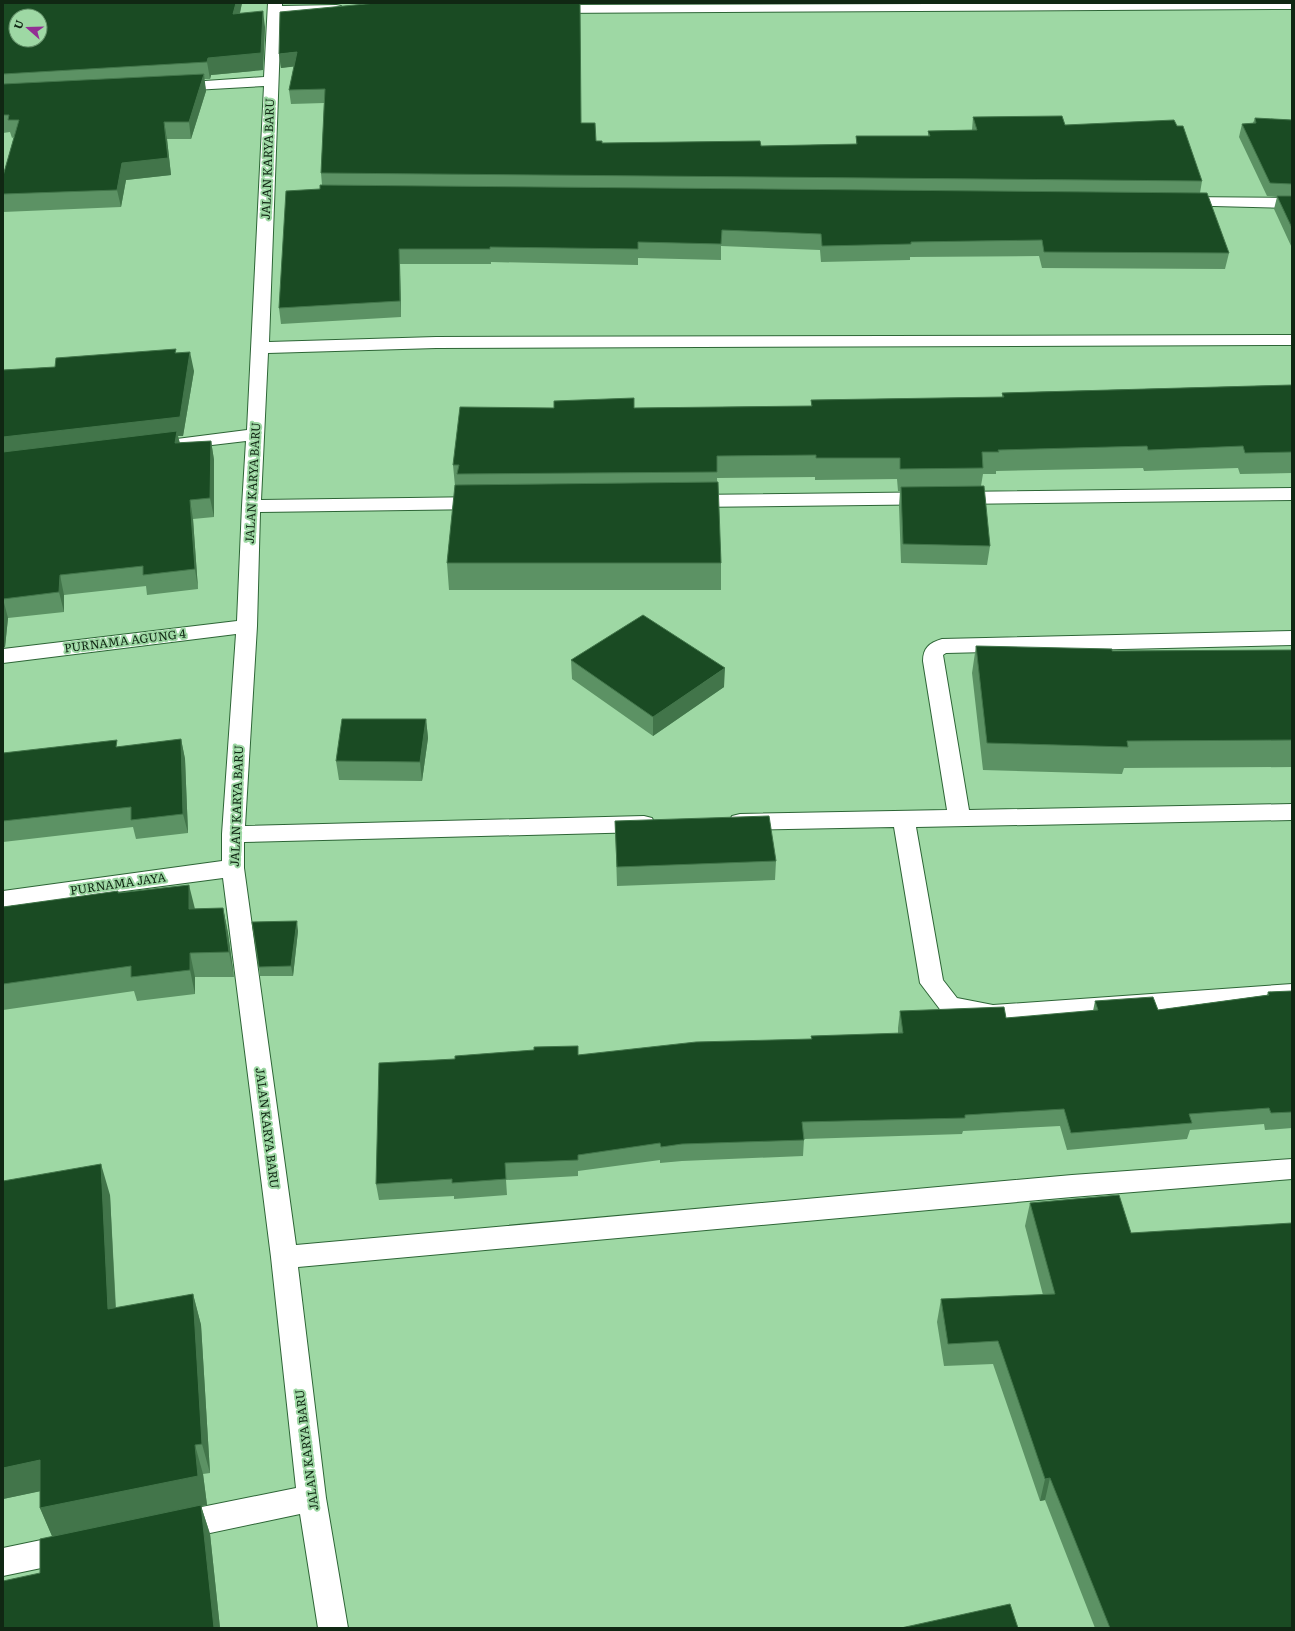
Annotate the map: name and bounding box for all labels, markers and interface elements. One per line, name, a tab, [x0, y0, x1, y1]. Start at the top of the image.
north arrow	[8, 8, 48, 48]
text: U	[9, 17, 27, 31]
street label: JALAN KARYA BARU	[256, 98, 278, 220]
street label: JALAN KARYA BARU	[240, 421, 264, 544]
street label: PURNAMA AGUNG 4	[63, 624, 187, 656]
street label: JALAN KARYA BARU	[225, 745, 247, 867]
street label: PURNAMA JAYA	[69, 867, 167, 899]
street label: JALAN KARYA BARU	[252, 1066, 284, 1190]
street label: JALAN KARYA BARU	[290, 1388, 322, 1512]

